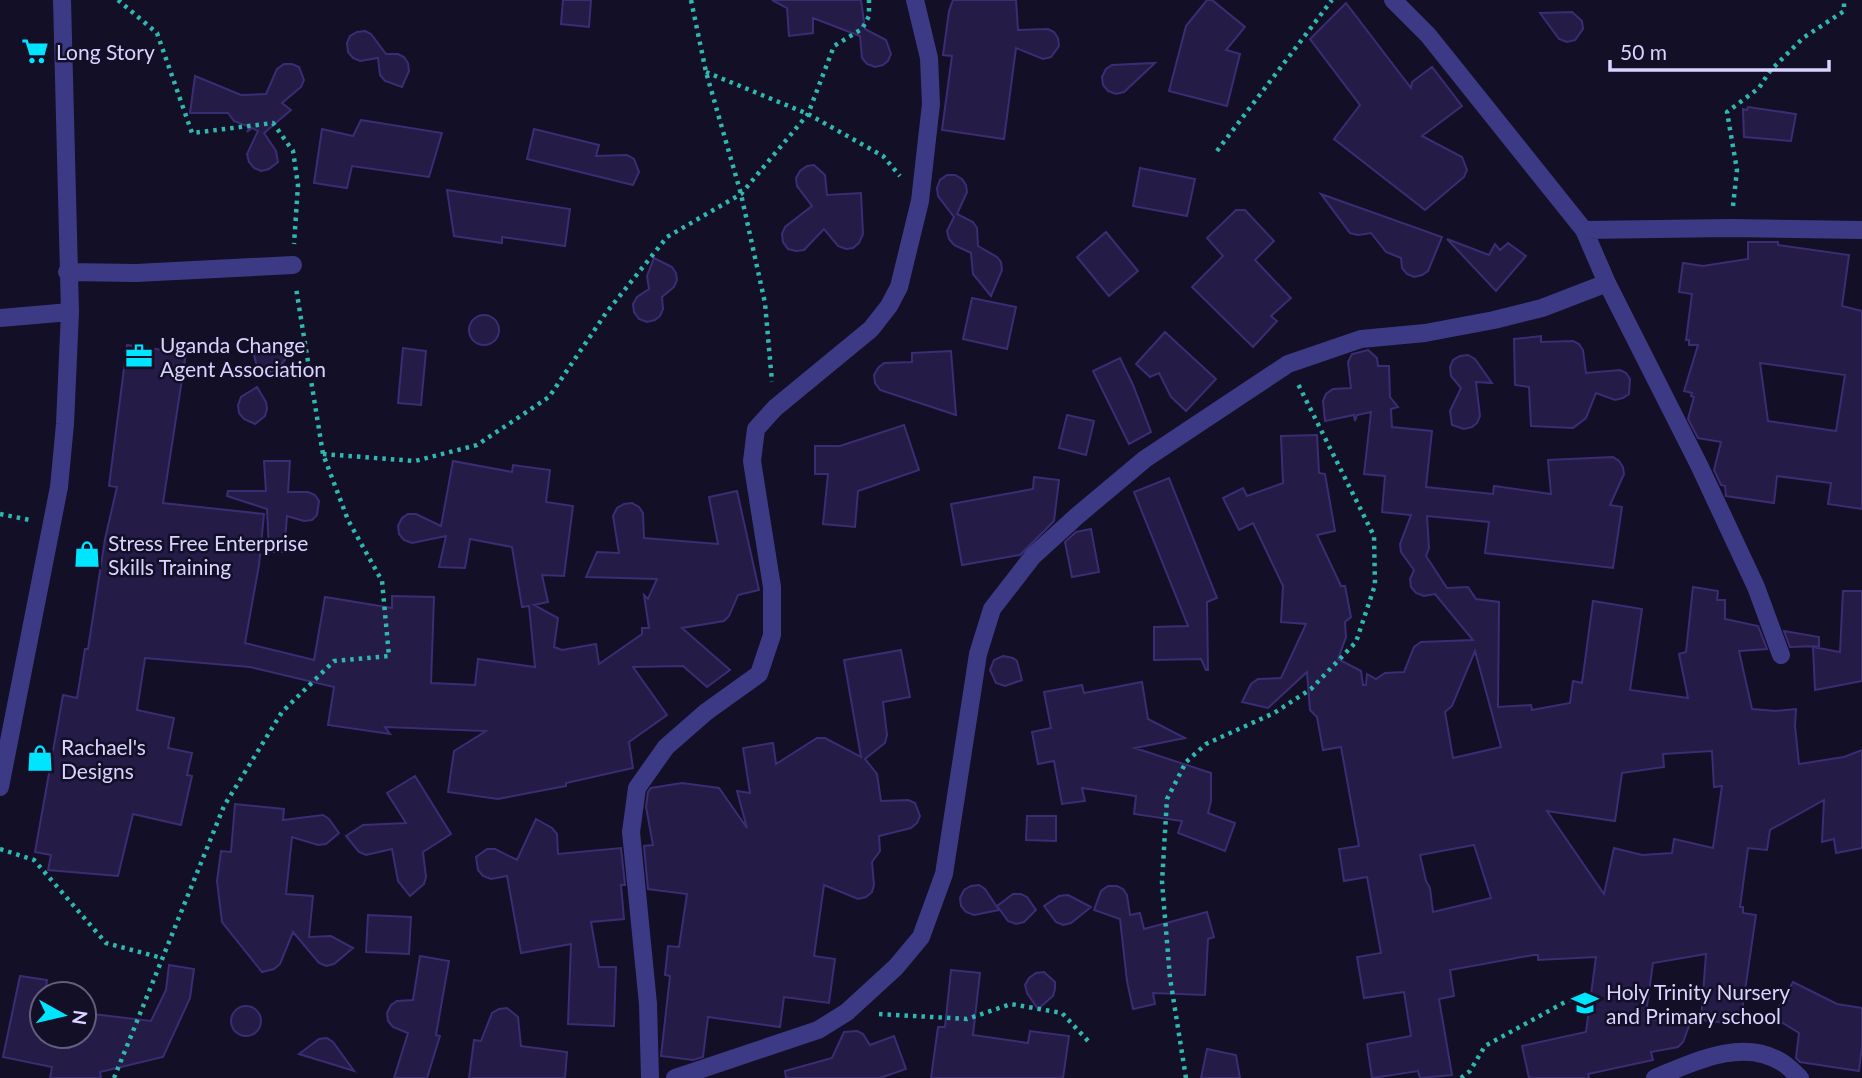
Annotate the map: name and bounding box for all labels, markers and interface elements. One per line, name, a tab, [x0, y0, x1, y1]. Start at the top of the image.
scale bar	[1610, 28, 1829, 72]
supermarket icon: Long Story	[20, 36, 50, 66]
place label: Long Story	[56, 39, 155, 64]
text: 50 m	[1620, 39, 1667, 64]
place label: Uganda Change Agent Association	[160, 332, 326, 381]
office icon: Uganda Change Agent Association	[124, 341, 154, 371]
place label: Stress Free Enterprise Skills Training	[108, 530, 308, 579]
shop icon: Stress Free Enterprise Skills Training	[72, 539, 102, 569]
place label: Rachael's Designs	[61, 734, 146, 783]
shop icon: Rachael's Designs	[25, 743, 55, 773]
place label: Holy Trinity Nursery and Primary school	[1606, 979, 1790, 1028]
north arrow	[28, 980, 98, 1050]
school or university icon: Holy Trinity Nursery and Primary school	[1570, 988, 1600, 1018]
text: N	[68, 1009, 93, 1026]

